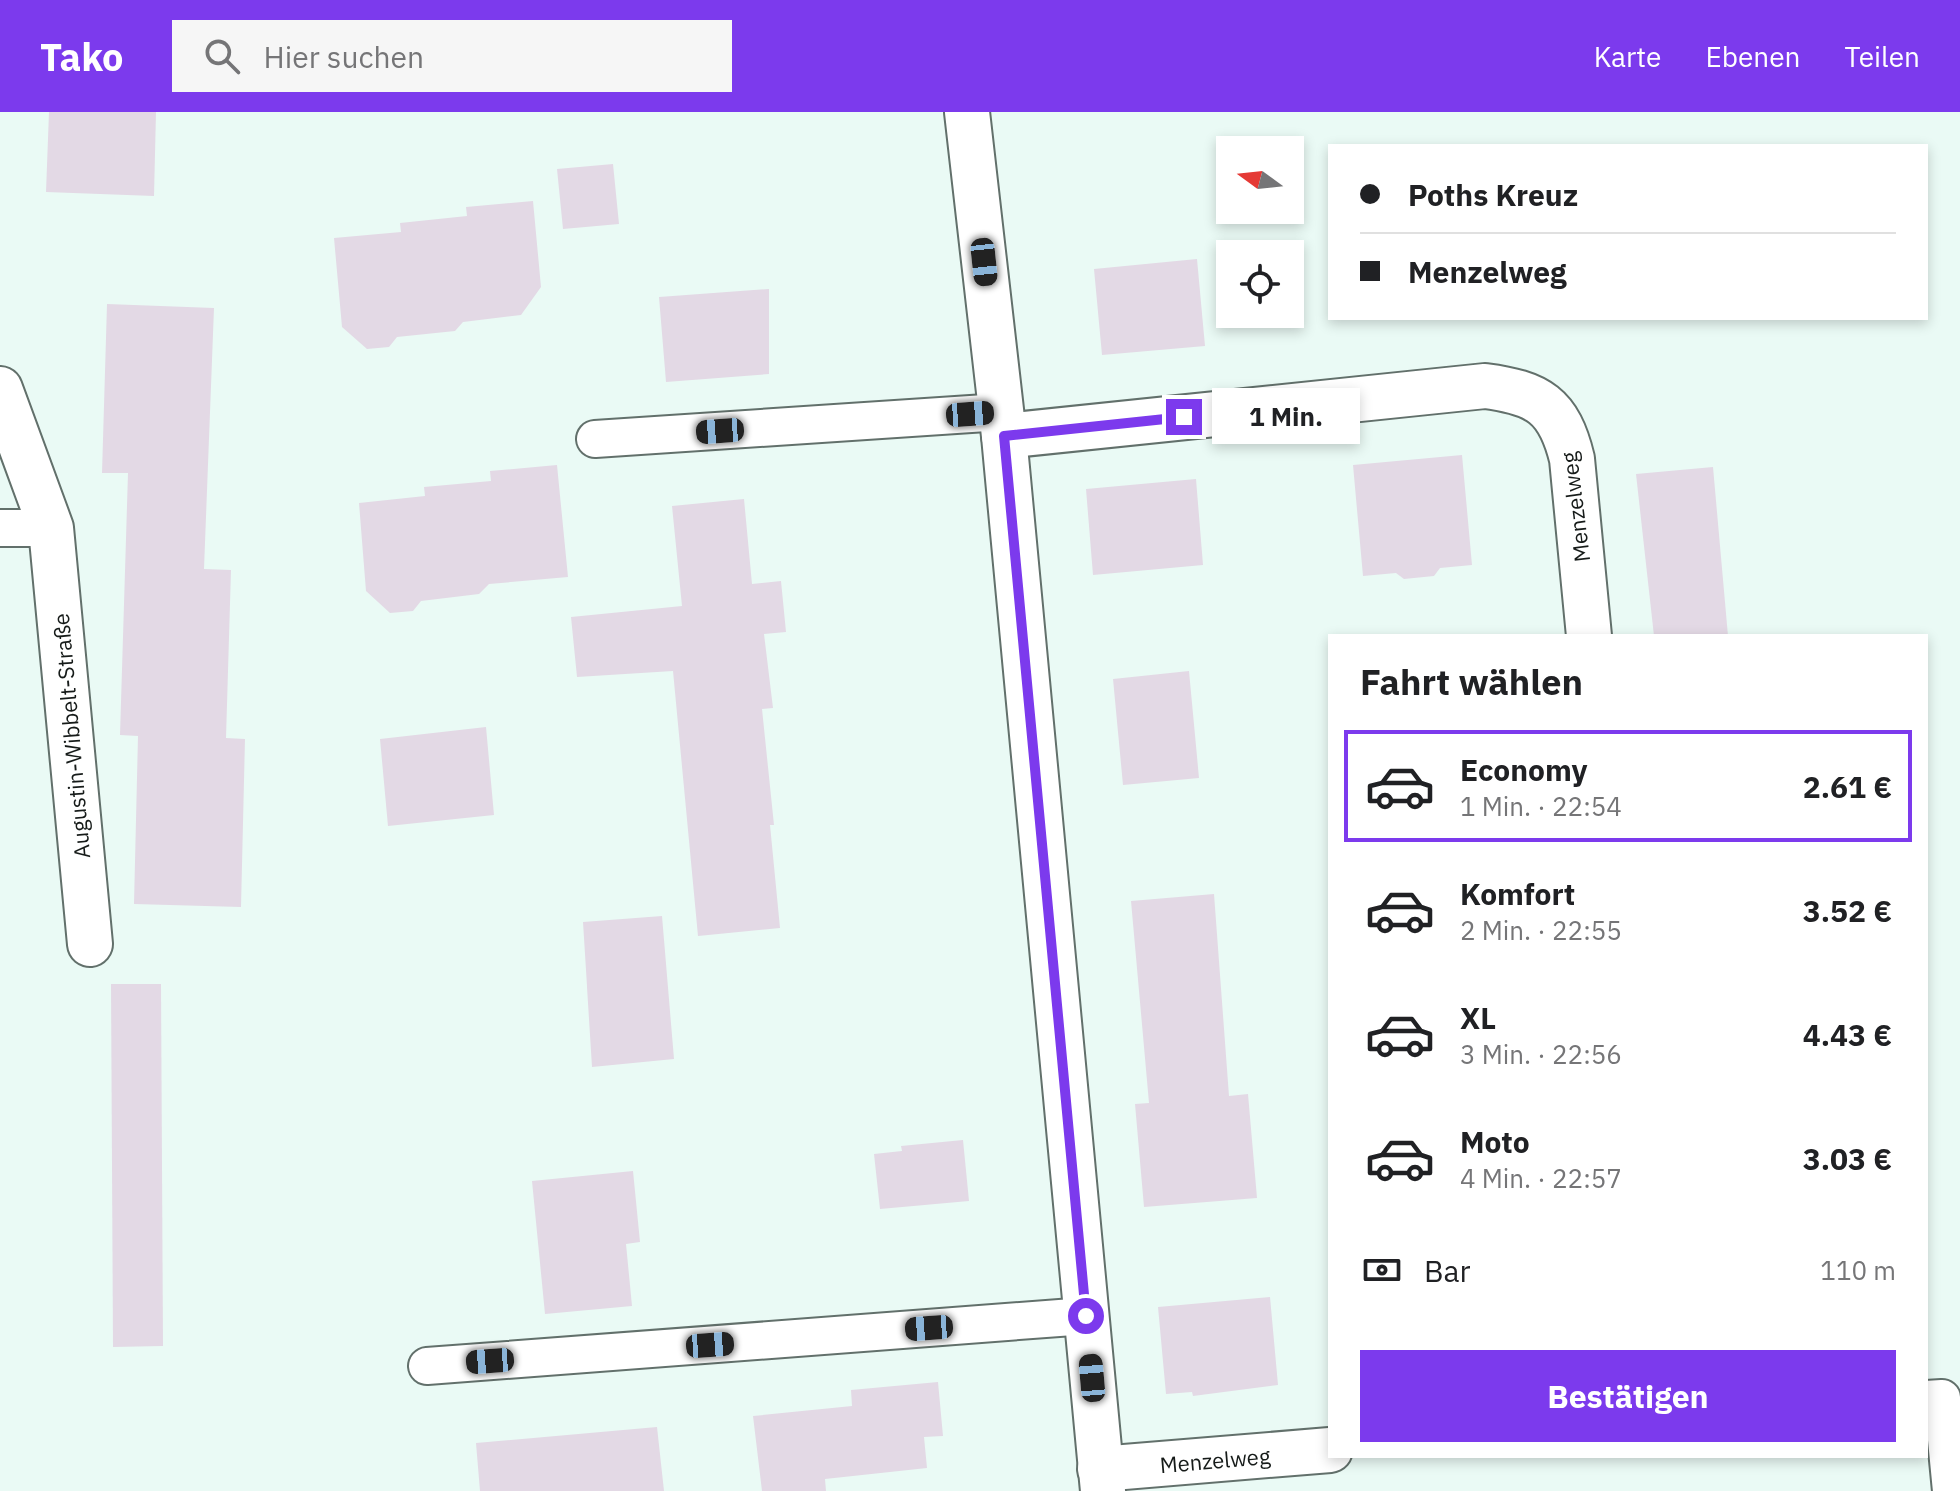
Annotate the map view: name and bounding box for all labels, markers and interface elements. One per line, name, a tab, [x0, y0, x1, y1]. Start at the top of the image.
search box	[172, 20, 732, 92]
text: Tako	[40, 32, 124, 81]
icon: search	[200, 34, 244, 78]
text: Hier suchen	[264, 37, 424, 76]
text: Karte	[1594, 38, 1661, 75]
text: Ebenen	[1705, 38, 1801, 75]
text: Teilen	[1845, 38, 1920, 75]
north arrow	[1216, 136, 1304, 224]
map controls	[1216, 136, 1304, 328]
text: Poths Kreuz	[1408, 175, 1578, 214]
car	[970, 237, 998, 287]
button: locate	[1216, 240, 1304, 328]
text: Menzelweg	[1408, 252, 1567, 291]
callout: 1 Min.	[1212, 389, 1360, 445]
route end	[1166, 399, 1202, 435]
text: 1 Min.	[1249, 399, 1323, 433]
car	[945, 400, 995, 428]
car	[695, 417, 745, 445]
street label: Menzelweg	[1554, 450, 1596, 564]
street label: Augustin-Wibbelt-Straße	[46, 612, 96, 860]
text: Fahrt wählen	[1360, 658, 1583, 705]
icon: car	[1364, 750, 1436, 822]
text: Economy	[1460, 750, 1588, 789]
text: 2.61 €	[1803, 767, 1892, 806]
text: 1 Min. · 22:54	[1460, 789, 1622, 823]
icon: car	[1364, 874, 1436, 946]
text: Komfort	[1460, 874, 1575, 913]
text: 3.52 €	[1803, 891, 1892, 930]
text: 2 Min. · 22:55	[1460, 913, 1622, 947]
icon: car	[1364, 998, 1436, 1070]
text: XL	[1460, 998, 1496, 1037]
text: 4.43 €	[1803, 1015, 1892, 1054]
text: 3 Min. · 22:56	[1460, 1037, 1622, 1071]
icon: car	[1364, 1122, 1436, 1194]
text: Moto	[1460, 1122, 1530, 1161]
text: 3.03 €	[1803, 1139, 1892, 1178]
text: 4 Min. · 22:57	[1460, 1161, 1622, 1195]
icon: cash	[1360, 1248, 1404, 1292]
text: Bar	[1424, 1251, 1471, 1290]
text: 110 m	[1820, 1253, 1896, 1287]
route start	[1068, 1298, 1104, 1334]
car	[904, 1314, 954, 1342]
car	[685, 1331, 735, 1359]
car	[465, 1347, 515, 1375]
button: Bestätigen	[1360, 1350, 1896, 1442]
car	[1078, 1353, 1106, 1403]
street label: Menzelweg	[1159, 1441, 1272, 1479]

